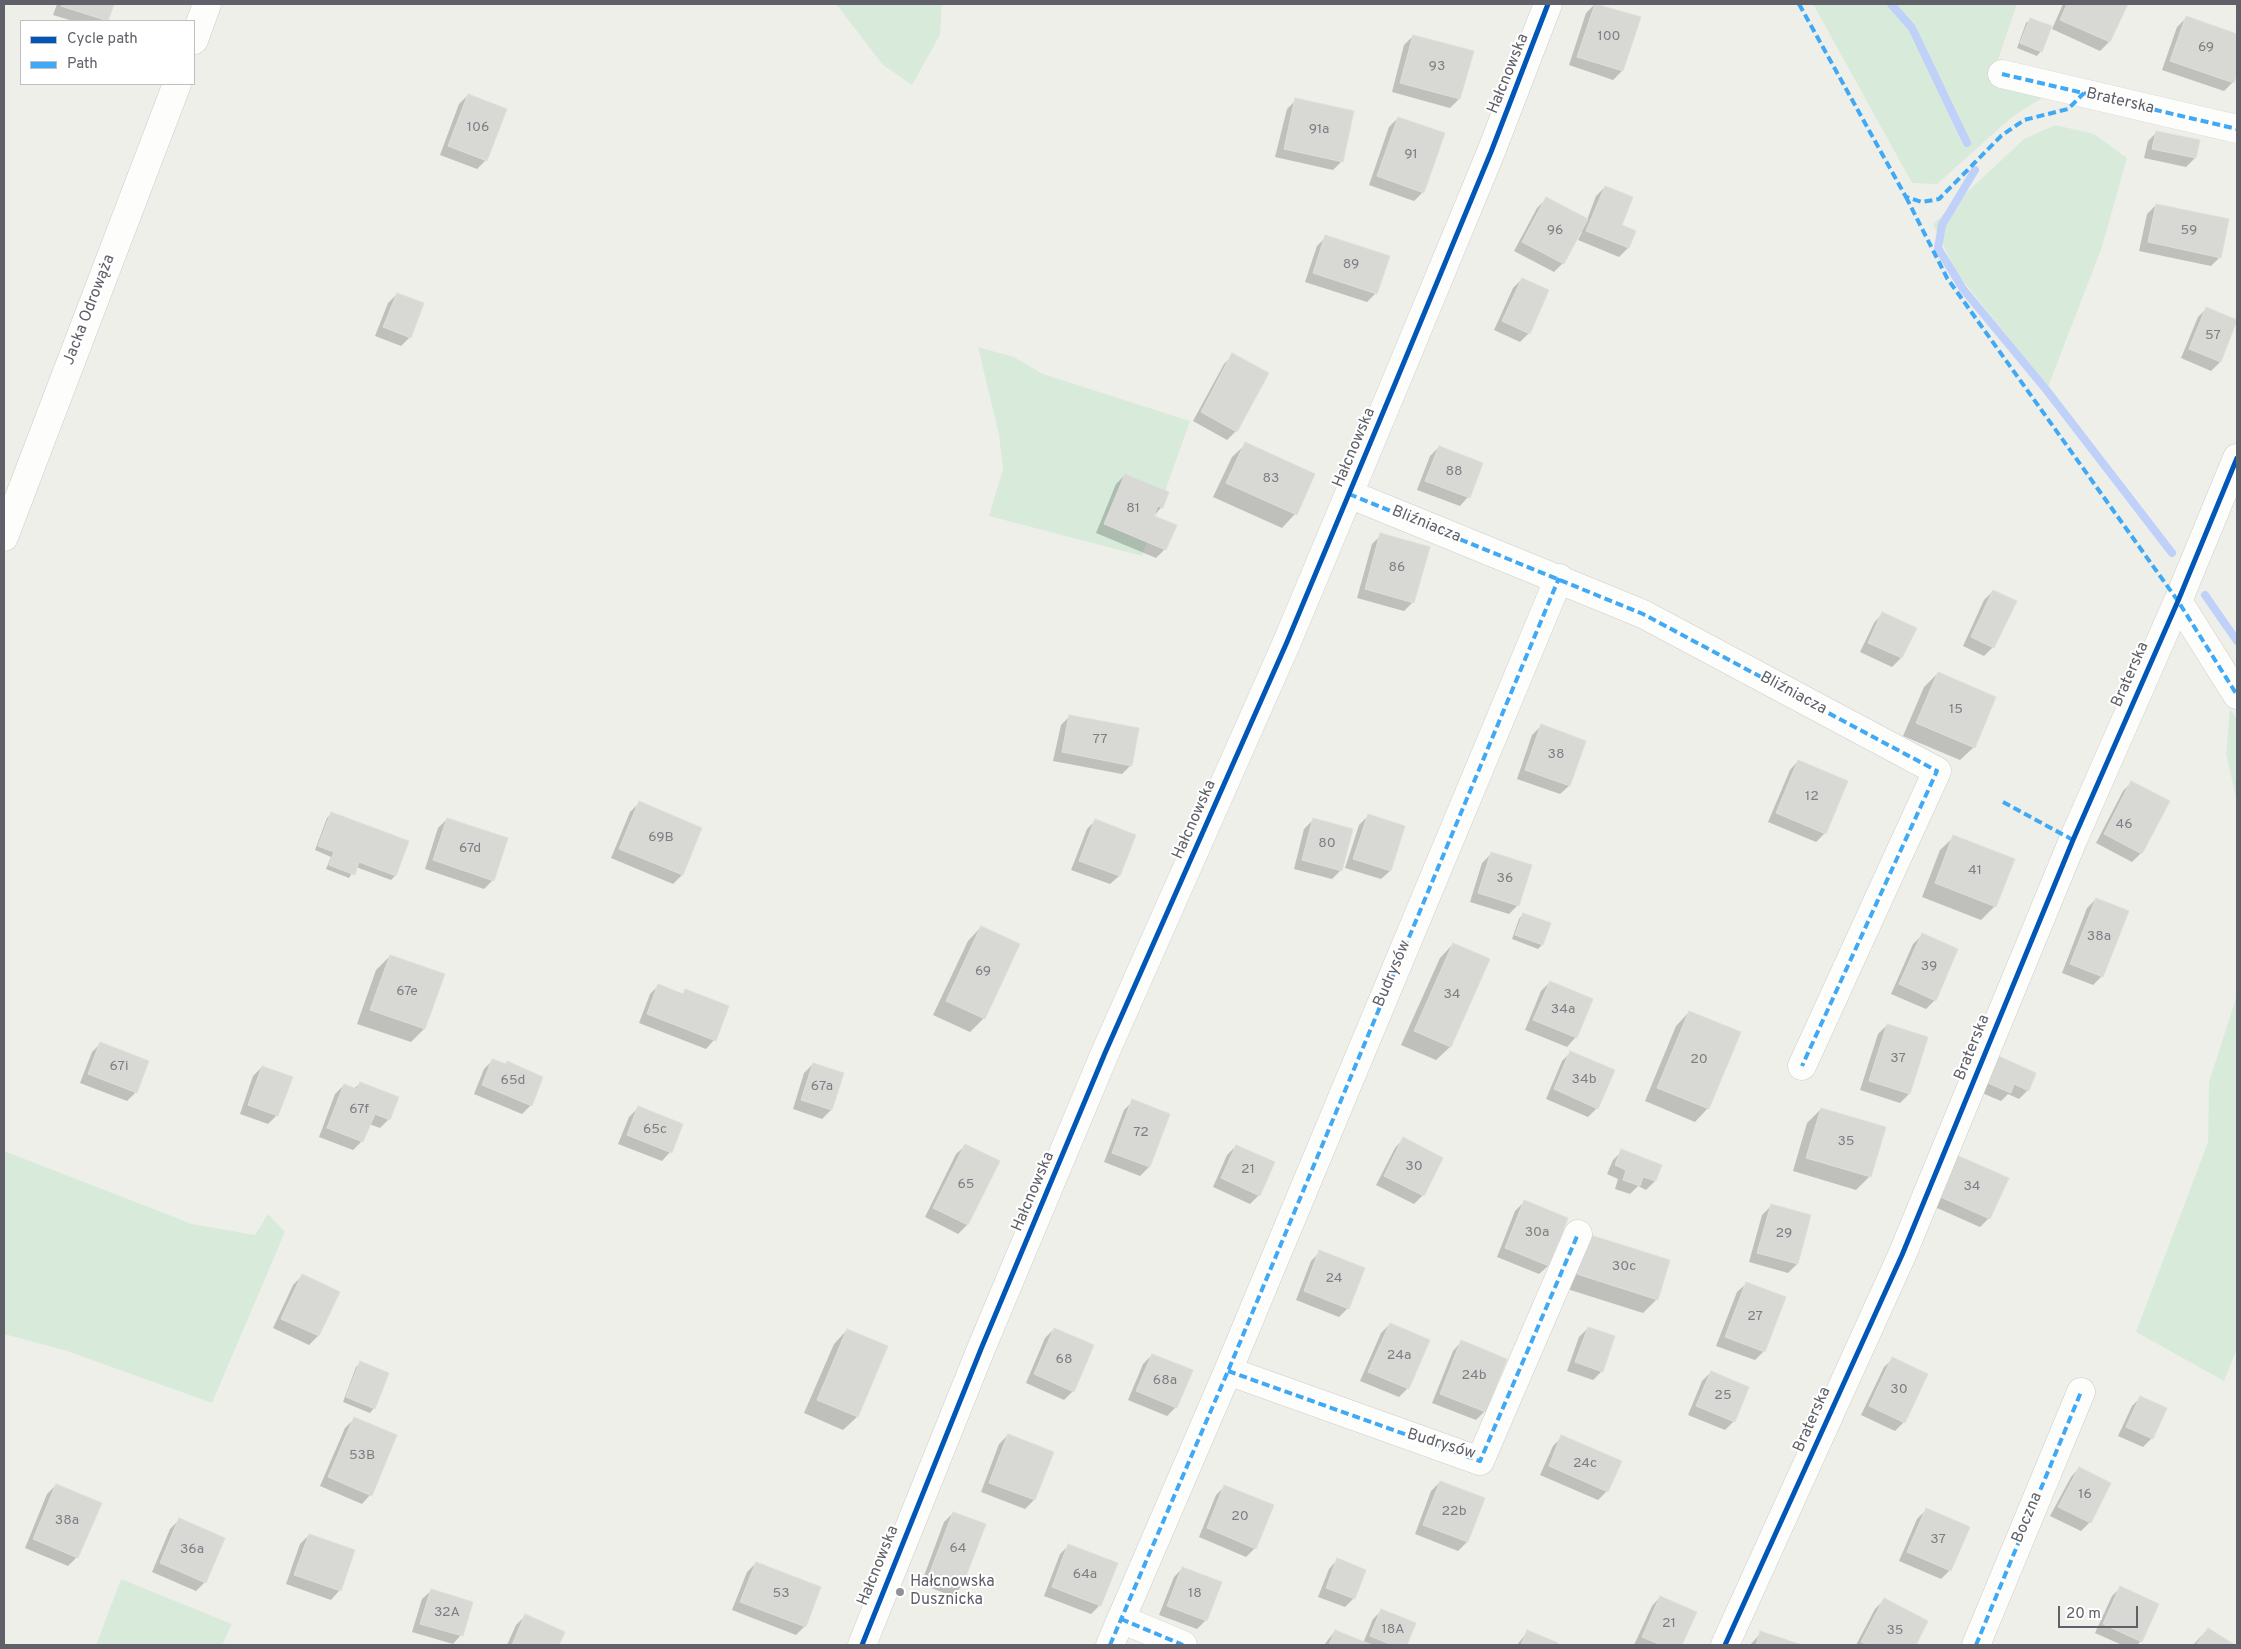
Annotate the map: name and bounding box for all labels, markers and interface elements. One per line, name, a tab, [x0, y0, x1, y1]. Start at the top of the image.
legend	[20, 20, 195, 85]
house number: 100	[1597, 29, 1621, 45]
text: Cycle path	[67, 30, 138, 49]
street label: Hałcnowska	[1484, 31, 1534, 117]
house number: 69	[2198, 40, 2214, 56]
text: Path	[67, 55, 98, 74]
house number: 93	[1429, 59, 1445, 75]
street label: Braterska	[2084, 85, 2156, 119]
house number: 106	[467, 120, 489, 136]
house number: 91a	[1309, 122, 1329, 138]
house number: 91	[1404, 147, 1418, 163]
house number: 96	[1547, 223, 1563, 239]
house number: 59	[2181, 223, 2197, 239]
street label: Jacka Odrowąża	[60, 252, 120, 368]
house number: 89	[1343, 257, 1359, 273]
house number: 57	[2205, 328, 2221, 344]
street label: Hałcnowska	[1330, 405, 1380, 491]
house number: 88	[1445, 464, 1463, 480]
house number: 83	[1263, 471, 1279, 487]
house number: 81	[1126, 501, 1140, 517]
street label: Bliźniacza	[1389, 502, 1463, 548]
house number: 86	[1389, 560, 1405, 576]
street label: Braterska	[2108, 639, 2154, 711]
street label: Bliźniacza	[1756, 668, 1830, 720]
house number: 15	[1949, 702, 1963, 718]
house number: 77	[1092, 732, 1108, 748]
house number: 38	[1548, 747, 1564, 763]
street label: Hałcnowska	[1169, 777, 1221, 863]
house number: 12	[1805, 789, 1819, 805]
house number: 46	[2115, 817, 2133, 833]
house number: 69B	[648, 830, 674, 846]
house number: 80	[1318, 836, 1336, 852]
house number: 67d	[459, 841, 481, 857]
house number: 41	[1968, 863, 1982, 879]
house number: 36	[1497, 871, 1513, 887]
house number: 38a	[2087, 929, 2111, 945]
street label: Budrysów	[1370, 938, 1416, 1010]
house number: 39	[1921, 959, 1937, 975]
house number: 69	[975, 964, 991, 980]
house number: 67e	[396, 984, 418, 1000]
house number: 34	[1443, 987, 1461, 1003]
house number: 34a	[1551, 1002, 1575, 1018]
street label: Braterska	[1951, 1012, 1995, 1084]
house number: 37	[1890, 1051, 1906, 1067]
house number: 20	[1690, 1052, 1708, 1068]
house number: 67i	[110, 1059, 128, 1075]
house number: 34b	[1572, 1072, 1596, 1088]
house number: 65d	[501, 1073, 525, 1089]
house number: 67a	[811, 1079, 833, 1095]
house number: 67f	[349, 1102, 369, 1118]
house number: 65c	[643, 1122, 667, 1138]
house number: 72	[1133, 1125, 1149, 1141]
house number: 35	[1837, 1134, 1855, 1150]
street label: Hałcnowska	[1009, 1149, 1059, 1235]
house number: 30	[1405, 1159, 1423, 1175]
house number: 21	[1241, 1162, 1255, 1178]
house number: 65	[957, 1177, 975, 1193]
house number: 34	[1963, 1179, 1981, 1195]
house number: 30a	[1525, 1225, 1549, 1241]
house number: 29	[1776, 1226, 1792, 1242]
house number: 30c	[1612, 1259, 1636, 1275]
house number: 24	[1325, 1271, 1343, 1287]
house number: 27	[1747, 1309, 1763, 1325]
house number: 24a	[1387, 1348, 1411, 1364]
house number: 68	[1056, 1352, 1072, 1368]
house number: 24b	[1462, 1368, 1486, 1384]
house number: 68a	[1153, 1373, 1177, 1389]
house number: 30	[1890, 1382, 1908, 1398]
street label: Braterska	[1790, 1384, 1836, 1456]
house number: 25	[1714, 1388, 1732, 1404]
street label: Budrysów	[1404, 1425, 1478, 1465]
house number: 53B	[349, 1448, 375, 1464]
house number: 24c	[1573, 1456, 1597, 1472]
house number: 16	[2078, 1487, 2092, 1503]
street label: Boczna	[2009, 1490, 2047, 1546]
house number: 22b	[1441, 1504, 1467, 1520]
house number: 20	[1231, 1509, 1249, 1525]
house number: 38a	[55, 1513, 79, 1529]
street label: Hałcnowska	[854, 1523, 904, 1609]
house number: 37	[1930, 1532, 1946, 1548]
house number: 64	[949, 1541, 967, 1557]
house number: 36a	[180, 1542, 204, 1558]
house number: 64a	[1073, 1567, 1097, 1583]
place label: Hałcnowska Dusznicka	[910, 1573, 995, 1611]
house number: 53	[772, 1586, 790, 1602]
marker: Hałcnowska Dusznicka	[894, 1586, 906, 1598]
house number: 18	[1188, 1586, 1202, 1602]
scale bar	[2061, 1596, 2141, 1628]
house number: 32A	[434, 1605, 460, 1621]
text: 20 m	[2066, 1605, 2101, 1624]
house number: 21	[1662, 1616, 1676, 1632]
house number: 18A	[1381, 1622, 1405, 1638]
house number: 35	[1886, 1623, 1904, 1639]

